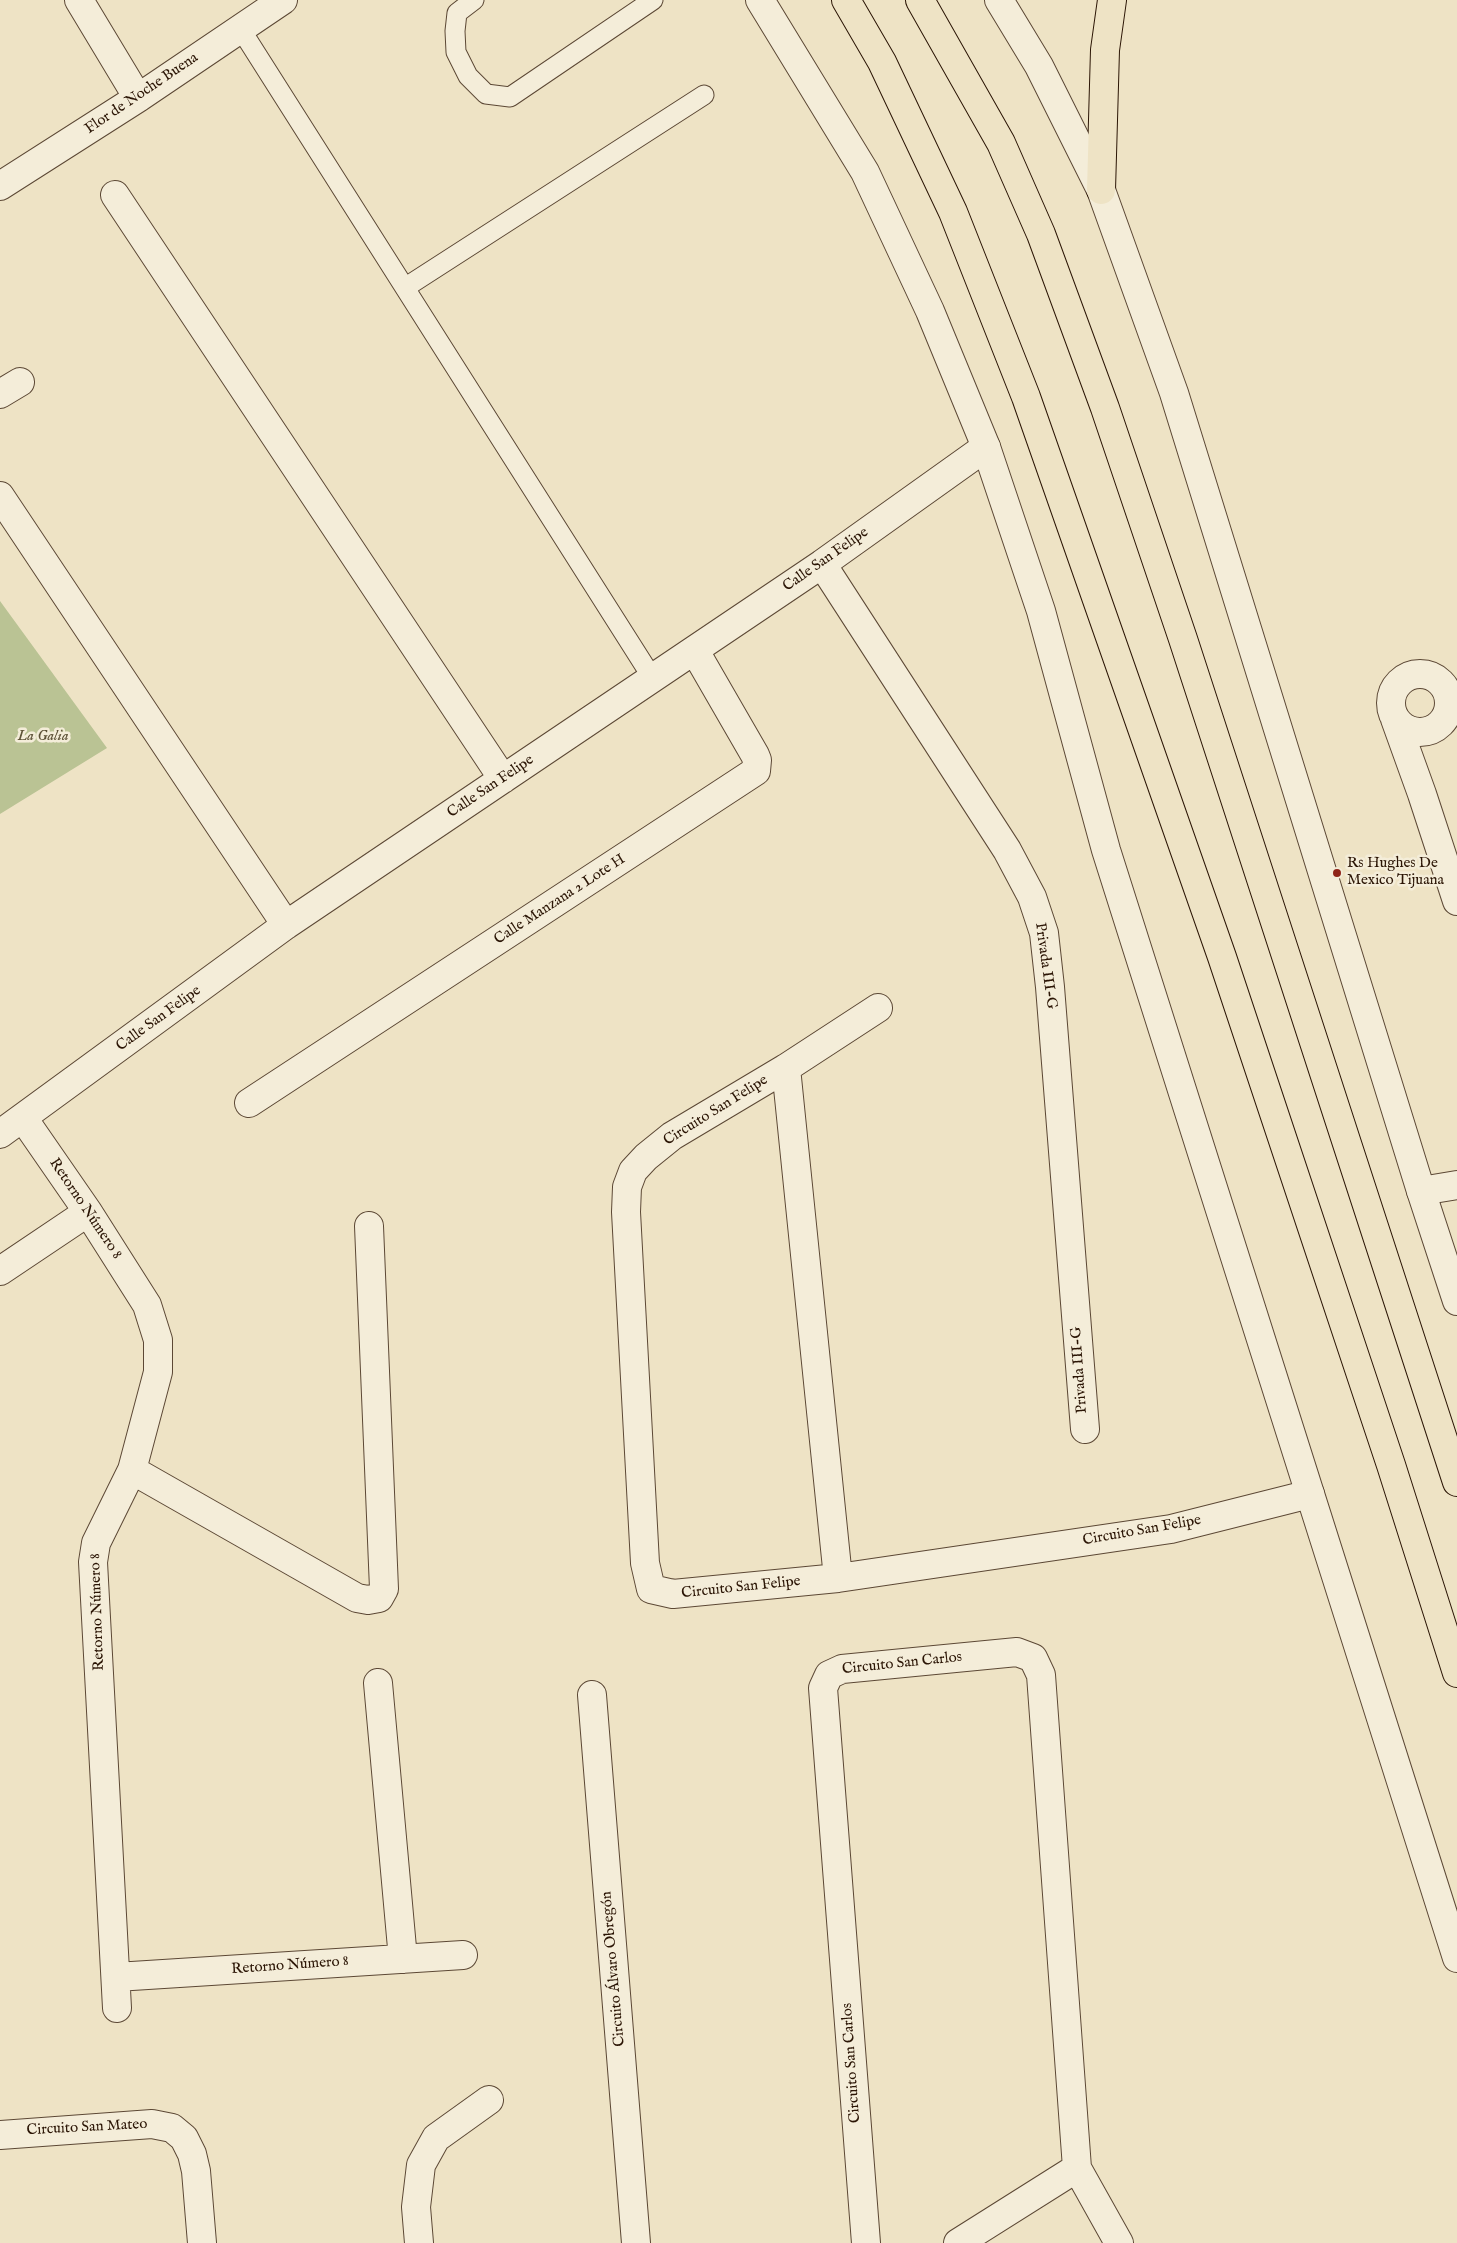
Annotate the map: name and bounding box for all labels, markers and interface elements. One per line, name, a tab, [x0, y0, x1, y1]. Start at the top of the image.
street label: Flor de Noche Buena	[82, 49, 202, 139]
street label: Calle San Felipe	[780, 524, 872, 596]
park label: La Galia	[17, 728, 69, 746]
street label: Calle San Felipe	[444, 751, 538, 823]
street label: Calle Manzana 2 Lote H	[491, 851, 629, 949]
place label: Rs Hughes De Mexico Tijuana	[1347, 855, 1444, 890]
marker: Rs Hughes De Mexico Tijuana	[1331, 867, 1343, 879]
street label: Privada III-G	[1030, 922, 1060, 1010]
street label: Calle San Felipe	[113, 982, 205, 1056]
street label: Circuito San Felipe	[660, 1072, 772, 1150]
street label: Retorno Número 8	[45, 1155, 125, 1263]
street label: Privada III-G	[1068, 1326, 1092, 1414]
street label: Circuito San Felipe	[1082, 1512, 1202, 1550]
street label: Retorno Número 8	[87, 1553, 109, 1671]
street label: Circuito San Felipe	[681, 1573, 801, 1603]
street label: Circuito San Carlos	[841, 1649, 963, 1679]
street label: Circuito Álvaro Obregón	[598, 1891, 630, 2047]
street label: Retorno Número 8	[231, 1953, 349, 1979]
street label: Circuito San Carlos	[839, 2002, 865, 2124]
street label: Circuito San Mateo	[26, 2116, 148, 2140]

